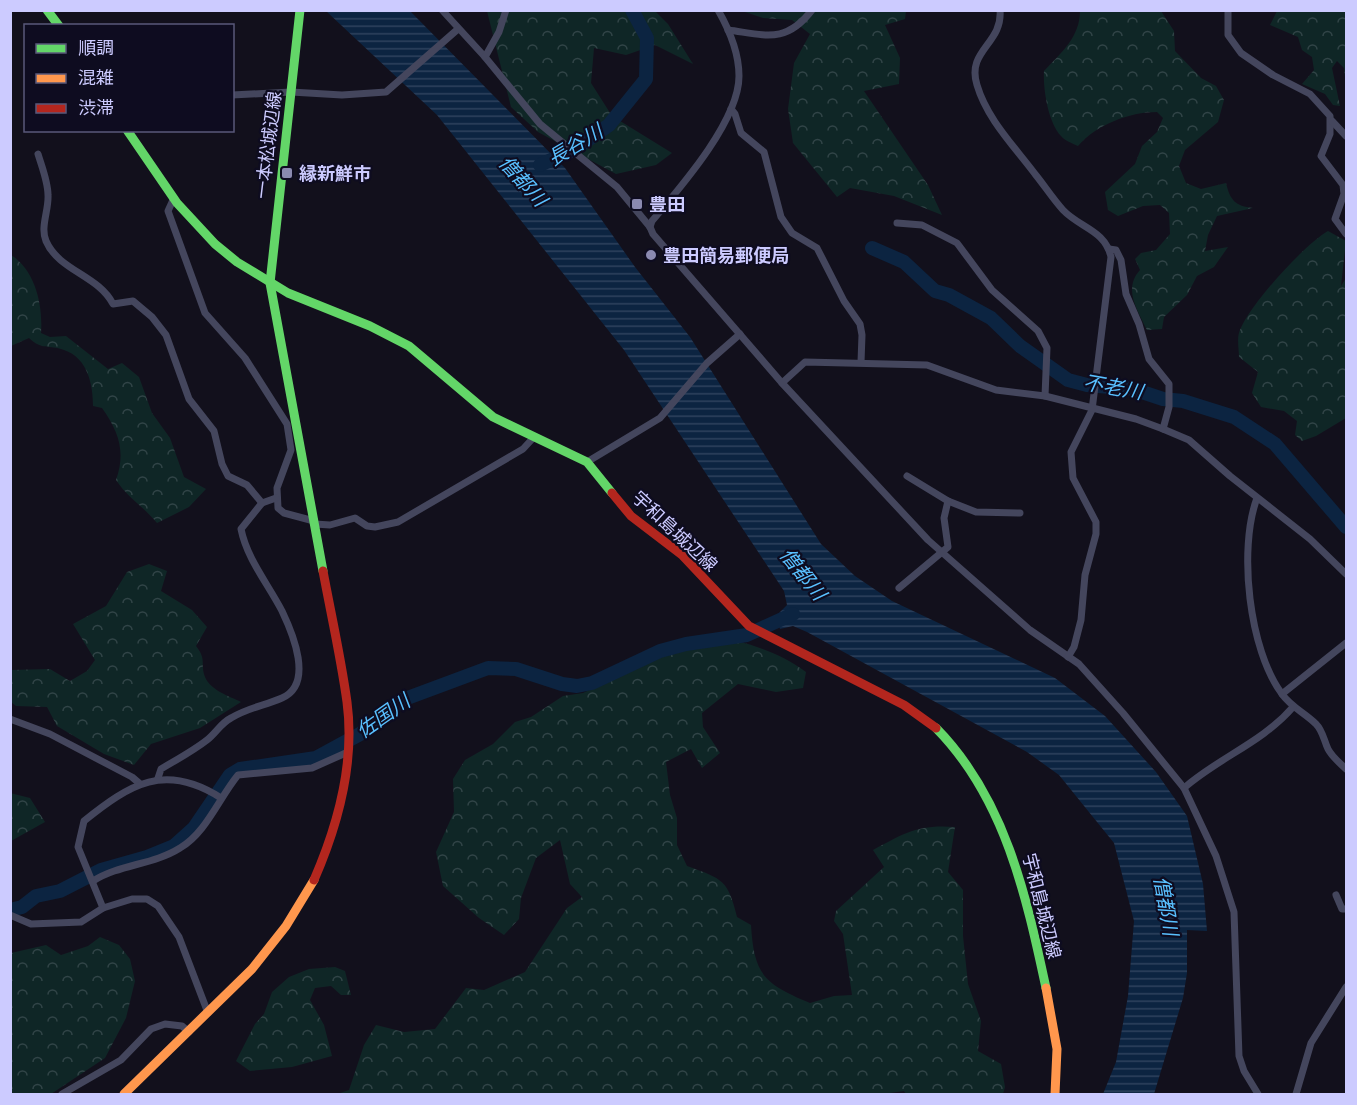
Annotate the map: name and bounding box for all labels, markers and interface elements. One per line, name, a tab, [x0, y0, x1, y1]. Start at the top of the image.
legend	[24, 24, 234, 132]
text: 順調	[78, 35, 114, 60]
text: 混雑	[78, 65, 114, 90]
street label: 一本松城辺線	[249, 90, 287, 200]
text: 渋滞	[78, 95, 114, 120]
water label: 長谷川	[542, 117, 610, 172]
water label: 僧都川	[493, 149, 555, 214]
place label: 縁新鮮市	[299, 161, 371, 186]
marker: 縁新鮮市	[280, 166, 294, 180]
place label: 豊田	[649, 192, 685, 217]
marker: 豊田	[630, 197, 644, 211]
place label: 豊田簡易郵便局	[663, 243, 789, 268]
marker: 豊田簡易郵便局	[644, 248, 658, 262]
water label: 不老川	[1081, 368, 1147, 406]
street label: 宇和島城辺線	[627, 485, 723, 577]
water label: 僧都川	[773, 542, 834, 608]
water label: 佐国川	[350, 686, 417, 745]
street label: 宇和島城辺線	[1017, 851, 1067, 961]
water label: 僧都川	[1147, 874, 1185, 940]

